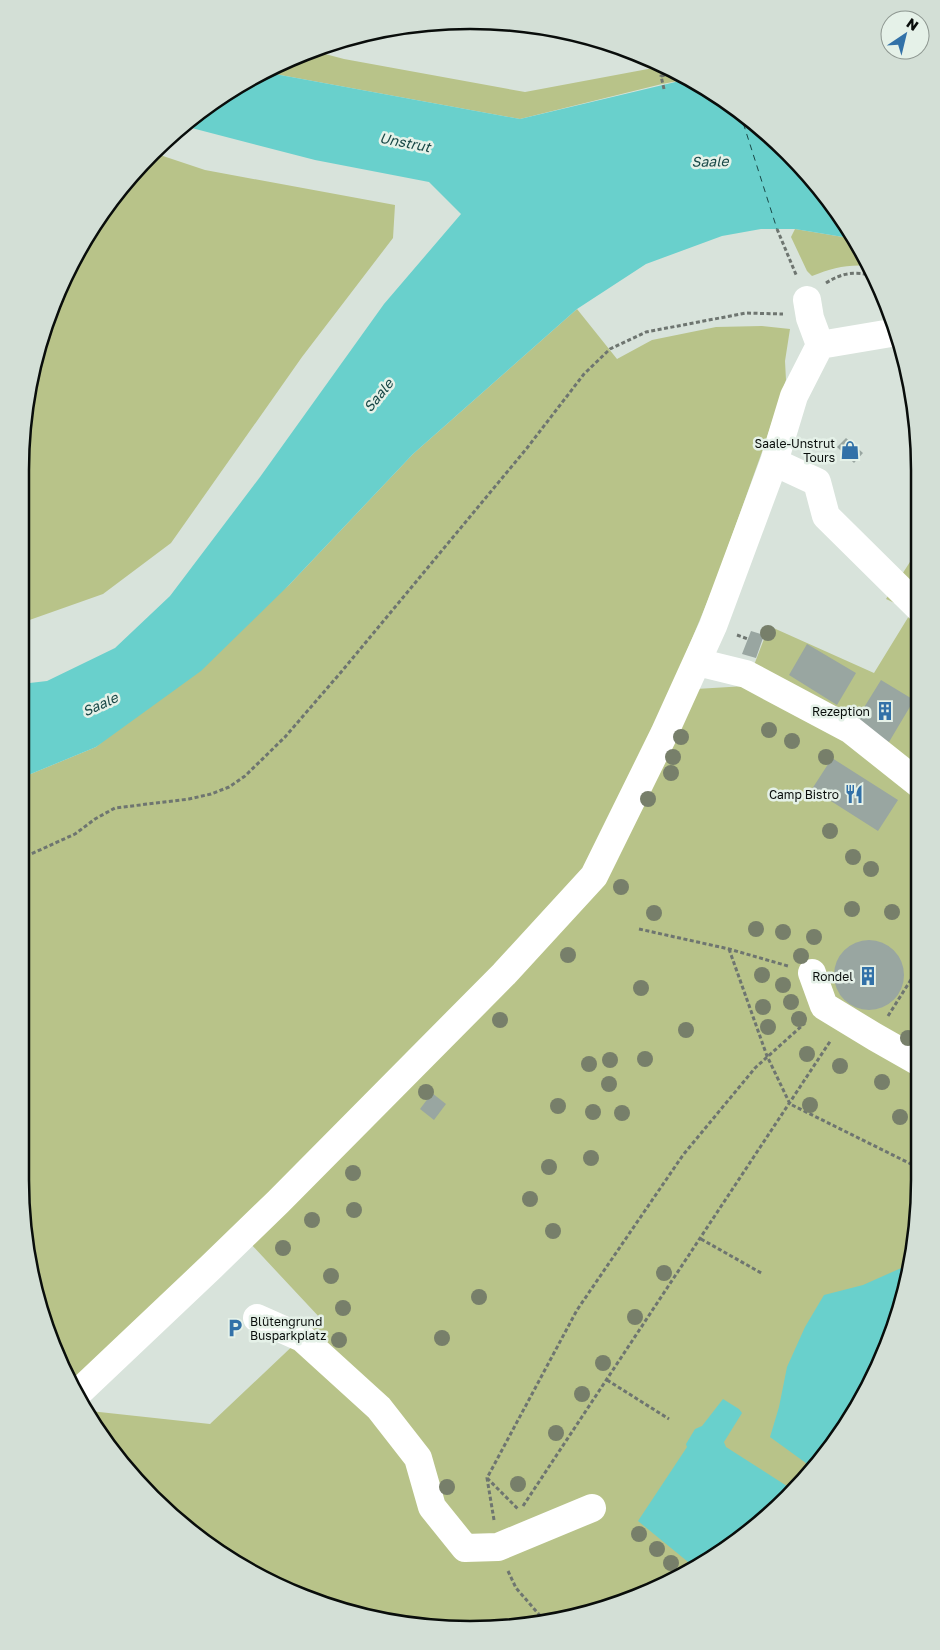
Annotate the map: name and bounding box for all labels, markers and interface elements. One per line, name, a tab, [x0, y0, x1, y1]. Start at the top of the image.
north arrow	[880, 10, 930, 60]
text: N	[904, 14, 922, 34]
water label: Unstrut	[378, 129, 433, 156]
water label: Saale	[691, 152, 730, 170]
water label: Saale	[360, 375, 397, 415]
place label: Saale-Unstrut Tours	[754, 436, 835, 465]
shop icon: Saale-Unstrut Tours	[839, 439, 861, 461]
water label: Saale	[80, 688, 121, 720]
building icon: Rezeption	[874, 700, 896, 722]
place label: Rezeption	[812, 704, 870, 719]
restaurant icon: Camp Bistro	[843, 783, 865, 805]
place label: Camp Bistro	[769, 787, 839, 802]
building icon: Rondel	[857, 965, 879, 987]
place label: Rondel	[812, 969, 853, 984]
place label: Blütengrund Busparkplatz	[250, 1314, 326, 1343]
parking icon: Blütengrund Busparkplatz	[224, 1317, 246, 1339]

